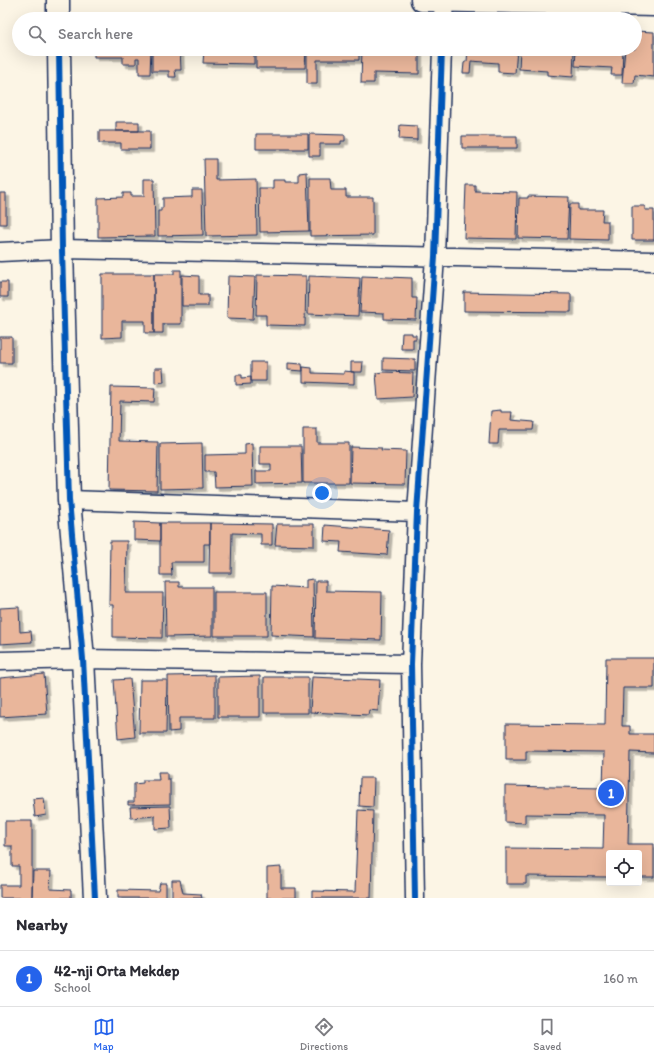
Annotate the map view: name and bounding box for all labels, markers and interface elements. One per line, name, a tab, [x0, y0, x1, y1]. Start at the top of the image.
search box	[12, 12, 642, 56]
icon: search	[26, 23, 48, 45]
text: Search here	[58, 25, 133, 43]
your location	[312, 483, 332, 503]
pin: 1	[598, 778, 624, 808]
map controls	[606, 850, 642, 886]
button: locate	[606, 850, 642, 886]
text: Nearby	[16, 914, 68, 934]
text: 42-nji Orta Mekdep	[54, 962, 179, 980]
text: 1	[26, 971, 32, 986]
text: 160 m	[603, 971, 638, 986]
text: School	[54, 980, 91, 995]
tab: Map	[93, 1016, 115, 1053]
tab: Directions	[300, 1016, 348, 1053]
tab: Saved	[533, 1016, 561, 1053]

